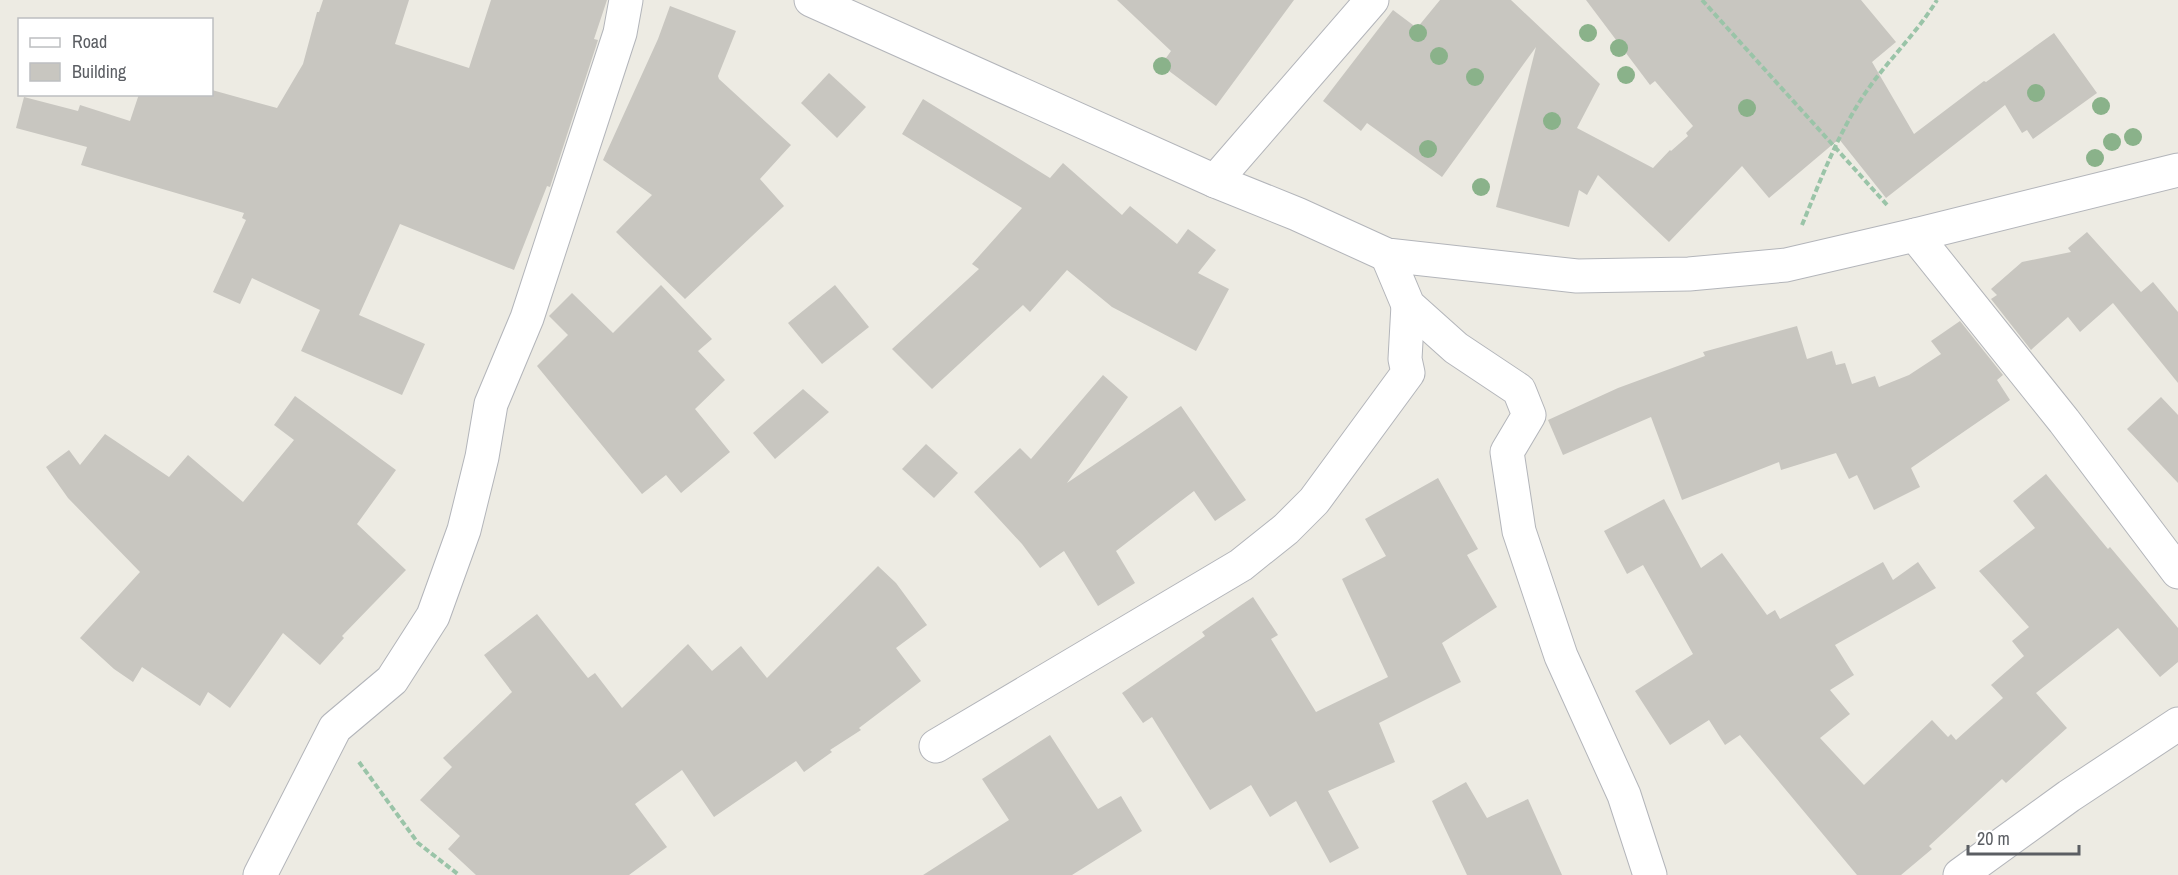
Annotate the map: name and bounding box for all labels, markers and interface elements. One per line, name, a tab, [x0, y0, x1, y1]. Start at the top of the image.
legend	[18, 18, 213, 96]
text: Road	[72, 29, 107, 54]
text: Building	[72, 59, 127, 84]
scale bar	[1968, 818, 2079, 856]
text: 20 m	[1977, 826, 2010, 851]

